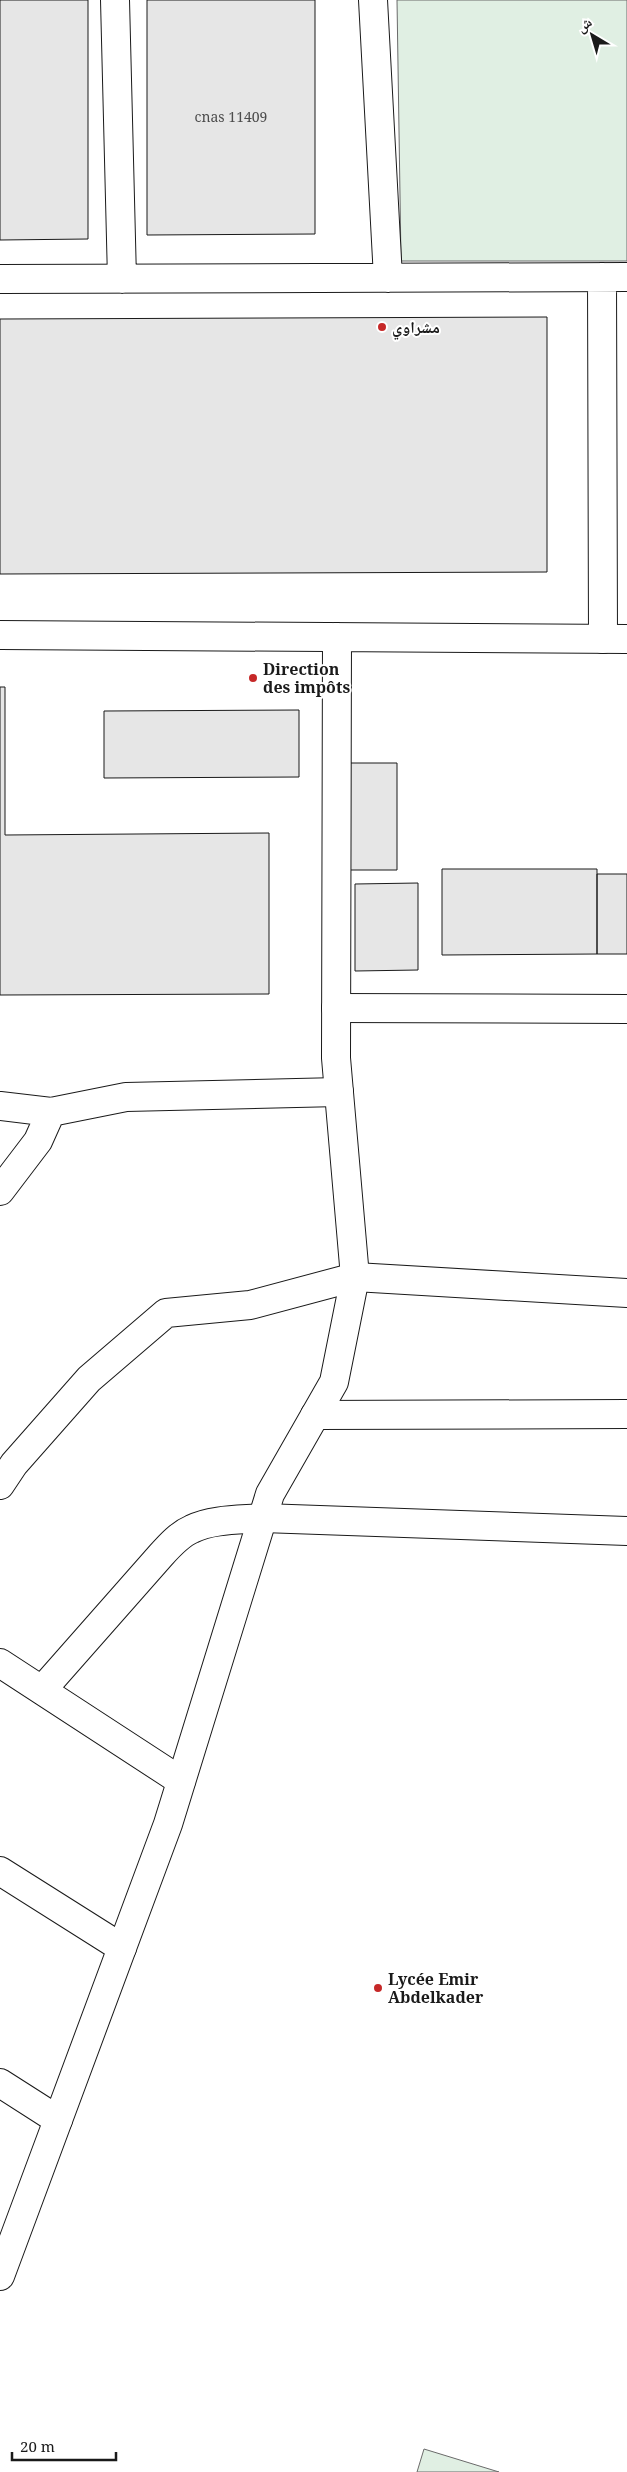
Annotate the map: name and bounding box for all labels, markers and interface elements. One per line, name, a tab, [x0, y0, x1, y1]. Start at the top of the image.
north arrow	[567, 10, 617, 60]
text: ش	[572, 12, 596, 36]
house number: cnas 11409	[195, 107, 267, 126]
place label: مشراوي	[392, 316, 440, 340]
marker: مشراوي	[376, 321, 388, 333]
place label: Direction des impôts	[263, 658, 350, 698]
marker: Direction des impôts	[247, 672, 259, 684]
place label: Lycée Emir Abdelkader	[388, 1968, 484, 2008]
marker: Lycée Emir Abdelkader	[372, 1982, 384, 1994]
scale bar	[12, 2430, 116, 2462]
text: 20 m	[20, 2436, 55, 2456]

